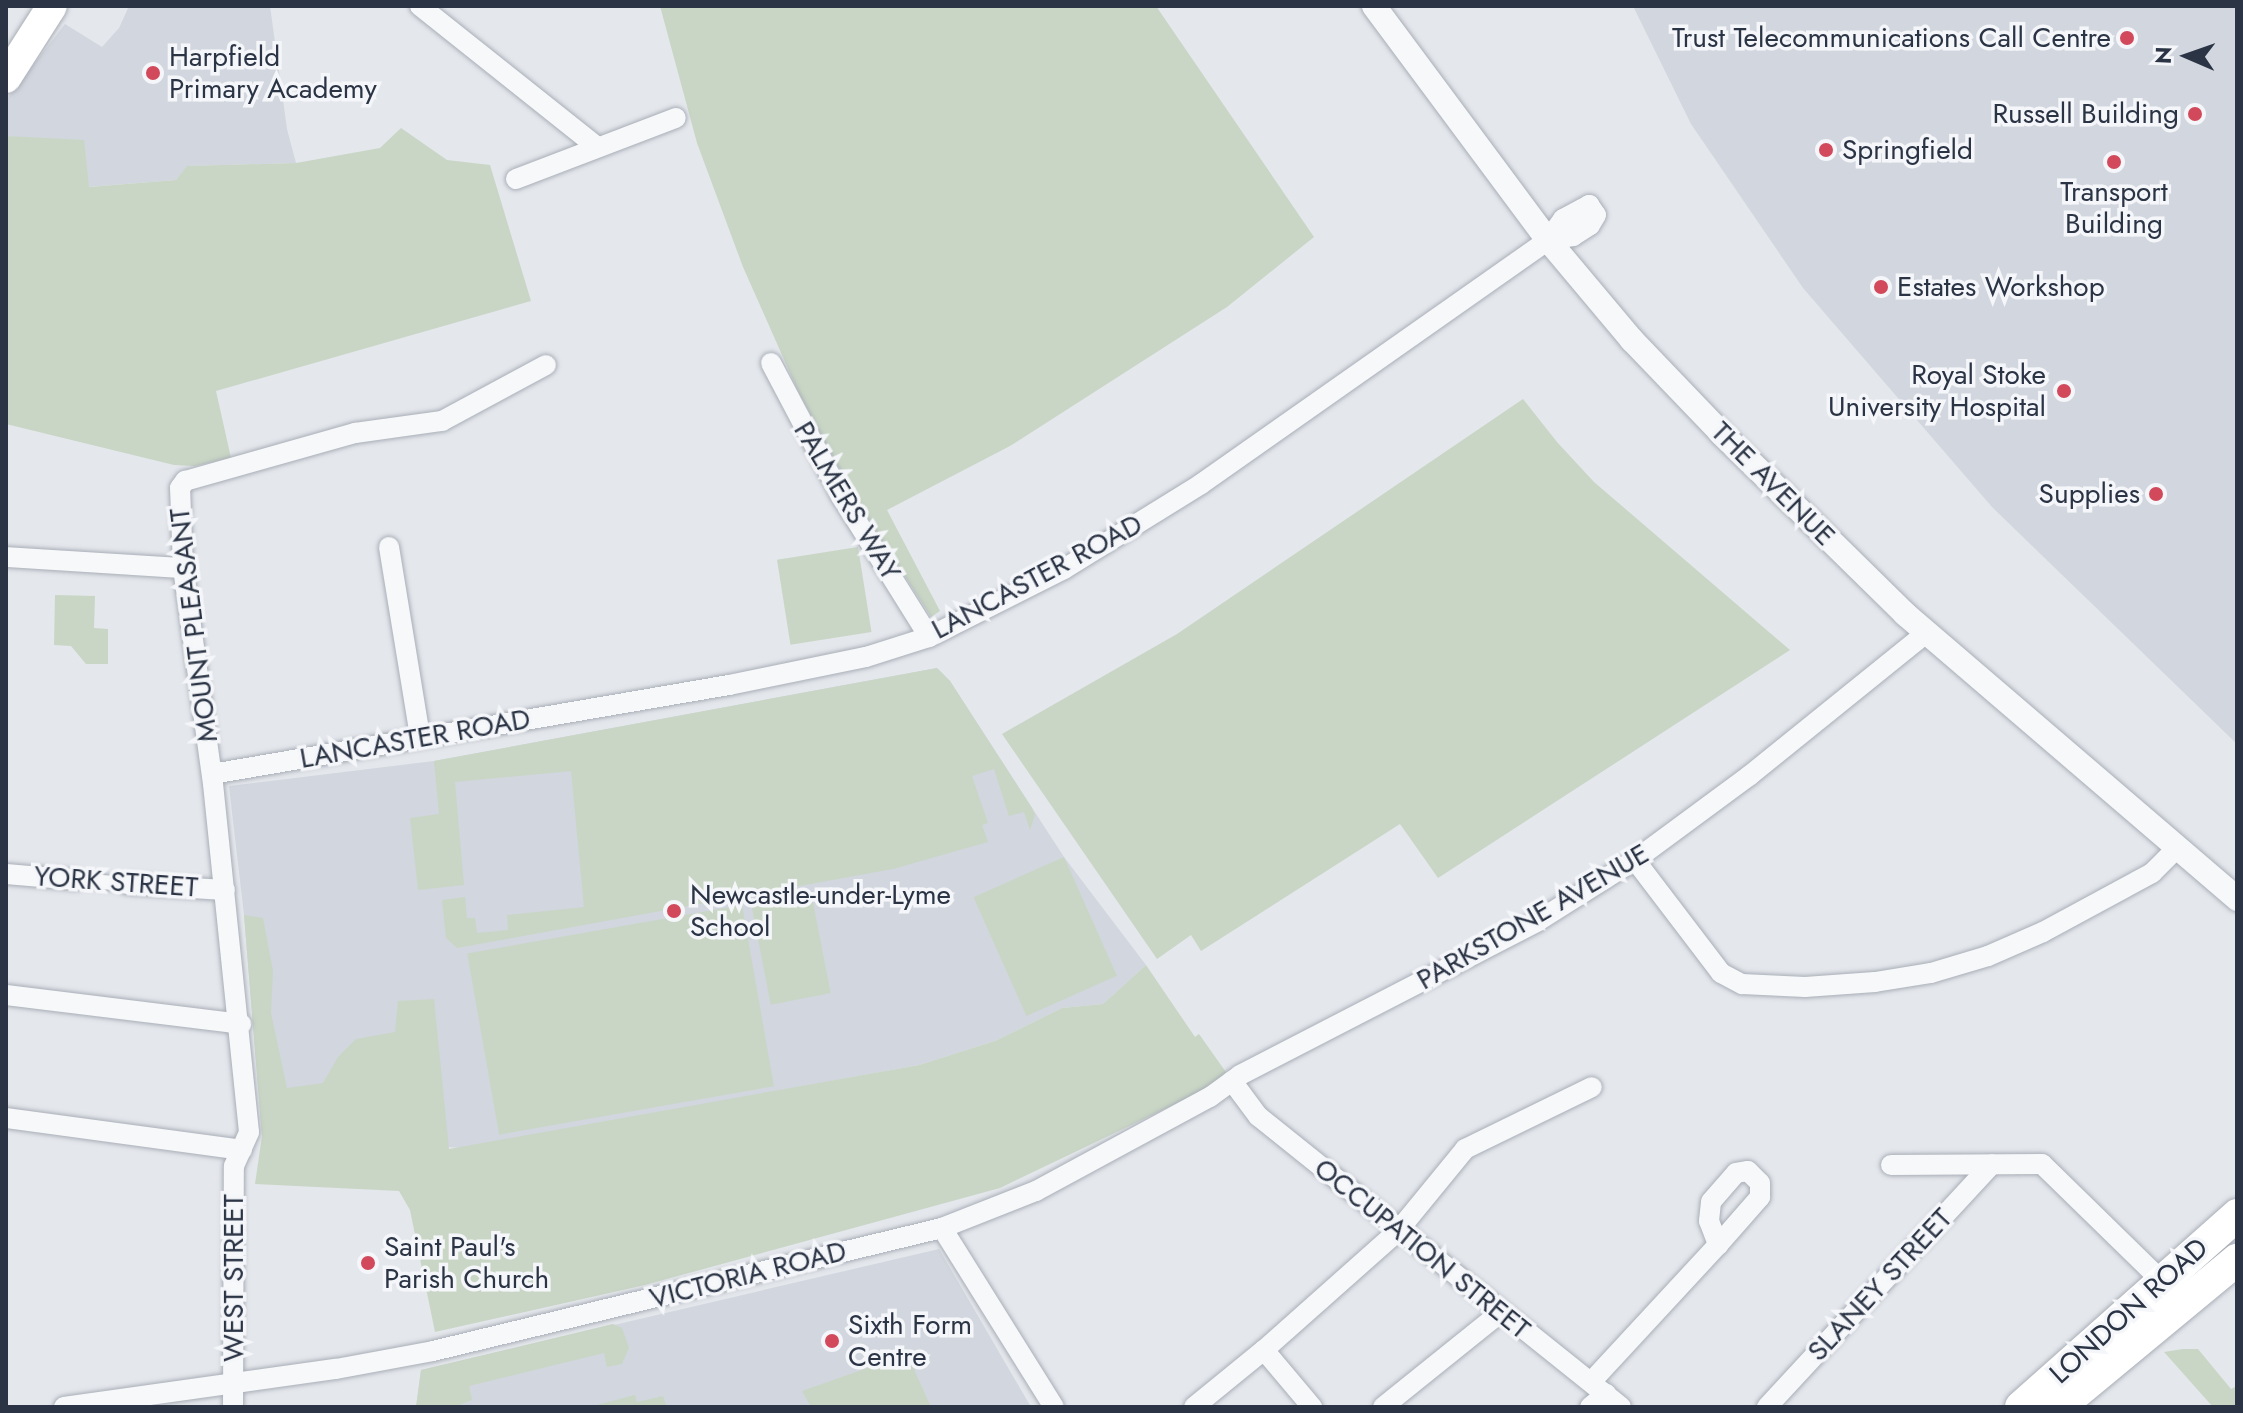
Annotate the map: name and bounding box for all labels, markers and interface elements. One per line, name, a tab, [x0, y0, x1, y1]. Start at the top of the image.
north arrow	[2147, 16, 2227, 96]
place label: Trust Telecommunications Call Centre	[1672, 21, 2111, 55]
marker: Trust Telecommunications Call Centre	[2118, 29, 2136, 47]
place label: Harpfield Primary Academy	[169, 40, 377, 106]
text: N	[2147, 46, 2179, 64]
marker: Harpfield Primary Academy	[144, 64, 162, 82]
place label: Russell Building	[1992, 97, 2179, 131]
marker: Russell Building	[2186, 105, 2204, 123]
place label: Springfield	[1842, 133, 1973, 167]
marker: Springfield	[1817, 141, 1835, 159]
marker: Transport Building	[2105, 153, 2123, 171]
place label: Transport Building	[2060, 175, 2168, 241]
place label: Estates Workshop	[1897, 270, 2105, 304]
marker: Estates Workshop	[1872, 278, 1890, 296]
place label: Royal Stoke University Hospital	[1828, 358, 2046, 424]
marker: Royal Stoke University Hospital	[2053, 380, 2075, 402]
street label: THE AVENUE	[1704, 415, 1842, 553]
street label: PALMERS WAY	[786, 416, 908, 586]
place label: Supplies	[2039, 477, 2140, 511]
marker: Supplies	[2147, 485, 2165, 503]
street label: MOUNT PLEASANT	[163, 506, 225, 744]
street label: LANCASTER ROAD	[926, 507, 1148, 647]
street label: LANCASTER ROAD	[297, 702, 533, 776]
street label: PARKSTONE AVENUE	[1411, 837, 1655, 997]
street label: YORK STREET	[33, 860, 199, 904]
place label: Newcastle-under-Lyme School	[690, 878, 951, 944]
marker: Newcastle-under-Lyme School	[665, 902, 683, 920]
street label: OCCUPATION STREET	[1307, 1152, 1537, 1346]
street label: WEST STREET	[217, 1194, 251, 1362]
street label: SLANEY STREET	[1801, 1202, 1959, 1368]
place label: Saint Paul's Parish Church	[384, 1230, 549, 1296]
street label: LONDON ROAD	[2043, 1231, 2215, 1391]
street label: VICTORIA ROAD	[646, 1234, 850, 1316]
marker: Saint Paul's Parish Church	[359, 1254, 377, 1272]
place label: Sixth Form Centre	[848, 1308, 972, 1374]
marker: Sixth Form Centre	[823, 1332, 841, 1350]

